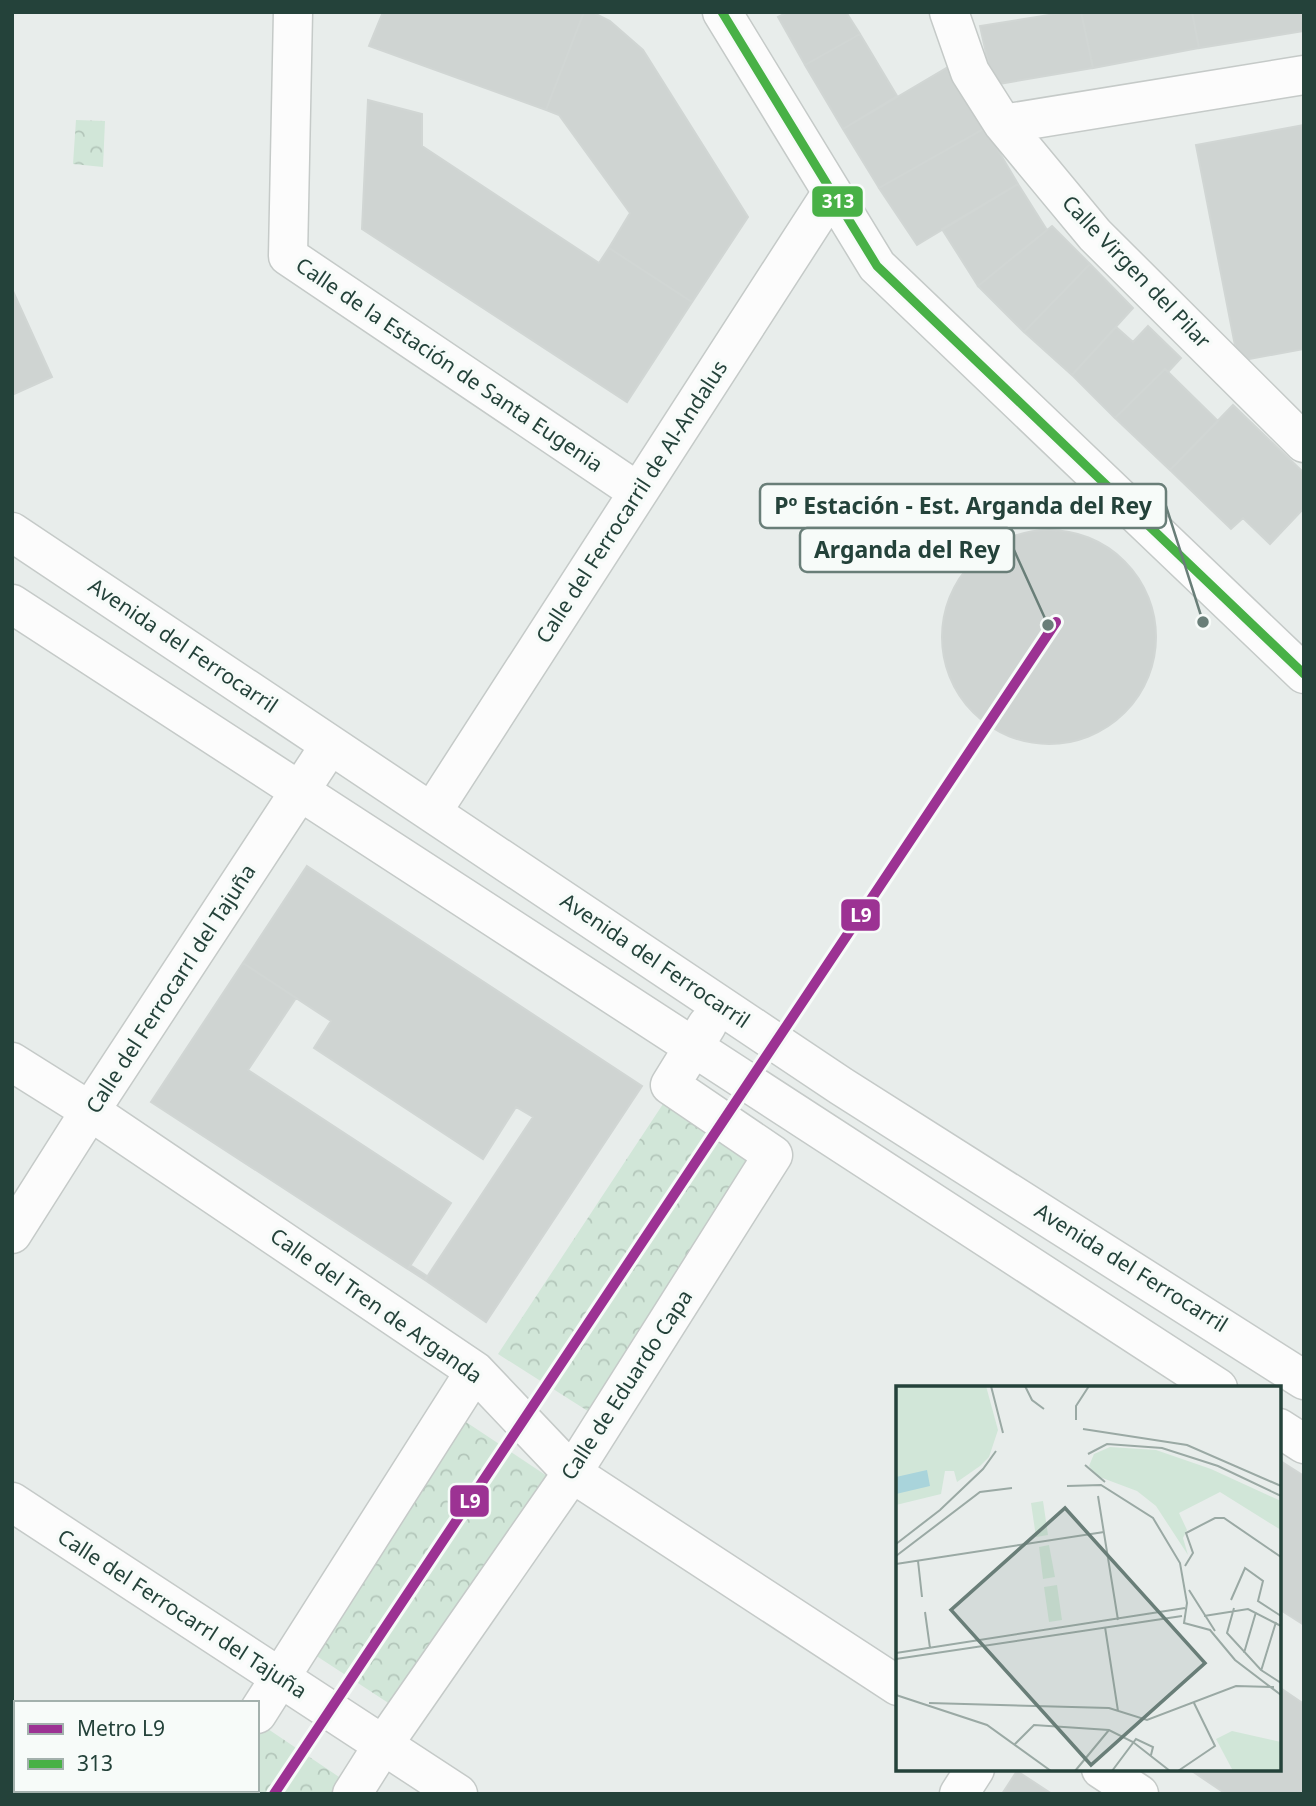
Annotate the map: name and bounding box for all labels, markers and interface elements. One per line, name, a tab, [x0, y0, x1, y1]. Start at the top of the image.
line badge: 313	[811, 185, 864, 218]
text: 313	[822, 188, 854, 214]
street label: Calle Virgen del Pilar	[1056, 189, 1217, 354]
street label: Calle de la Estación de Santa Eugenia	[291, 251, 609, 478]
street label: Calle del Ferrocarril de Al-Andalus	[529, 355, 733, 648]
callout: Pº Estación - Est. Arganda del Rey	[760, 484, 1166, 528]
text: Pº Estación - Est. Arganda del Rey	[774, 489, 1153, 521]
callout: Arganda del Rey	[800, 528, 1014, 572]
text: Arganda del Rey	[814, 533, 1001, 565]
street label: Avenida del Ferrocarril	[83, 571, 284, 719]
street label: Calle del Ferrocarrl del Tajuña	[79, 858, 261, 1118]
street label: Avenida del Ferrocarril	[555, 886, 756, 1034]
line badge: L9	[840, 898, 881, 932]
text: L9	[850, 902, 872, 928]
street label: Avenida del Ferrocarril	[1030, 1196, 1233, 1338]
street label: Calle del Tren de Arganda	[265, 1221, 488, 1389]
street label: Calle de Eduardo Capa	[554, 1284, 698, 1485]
inset map	[896, 1386, 1281, 1771]
line badge: L9	[449, 1484, 490, 1518]
text: L9	[459, 1488, 481, 1514]
street label: Calle del Ferrocarrl del Tajuña	[53, 1522, 313, 1704]
legend	[14, 1701, 259, 1792]
text: Metro L9	[77, 1714, 165, 1742]
text: 313	[77, 1749, 113, 1777]

